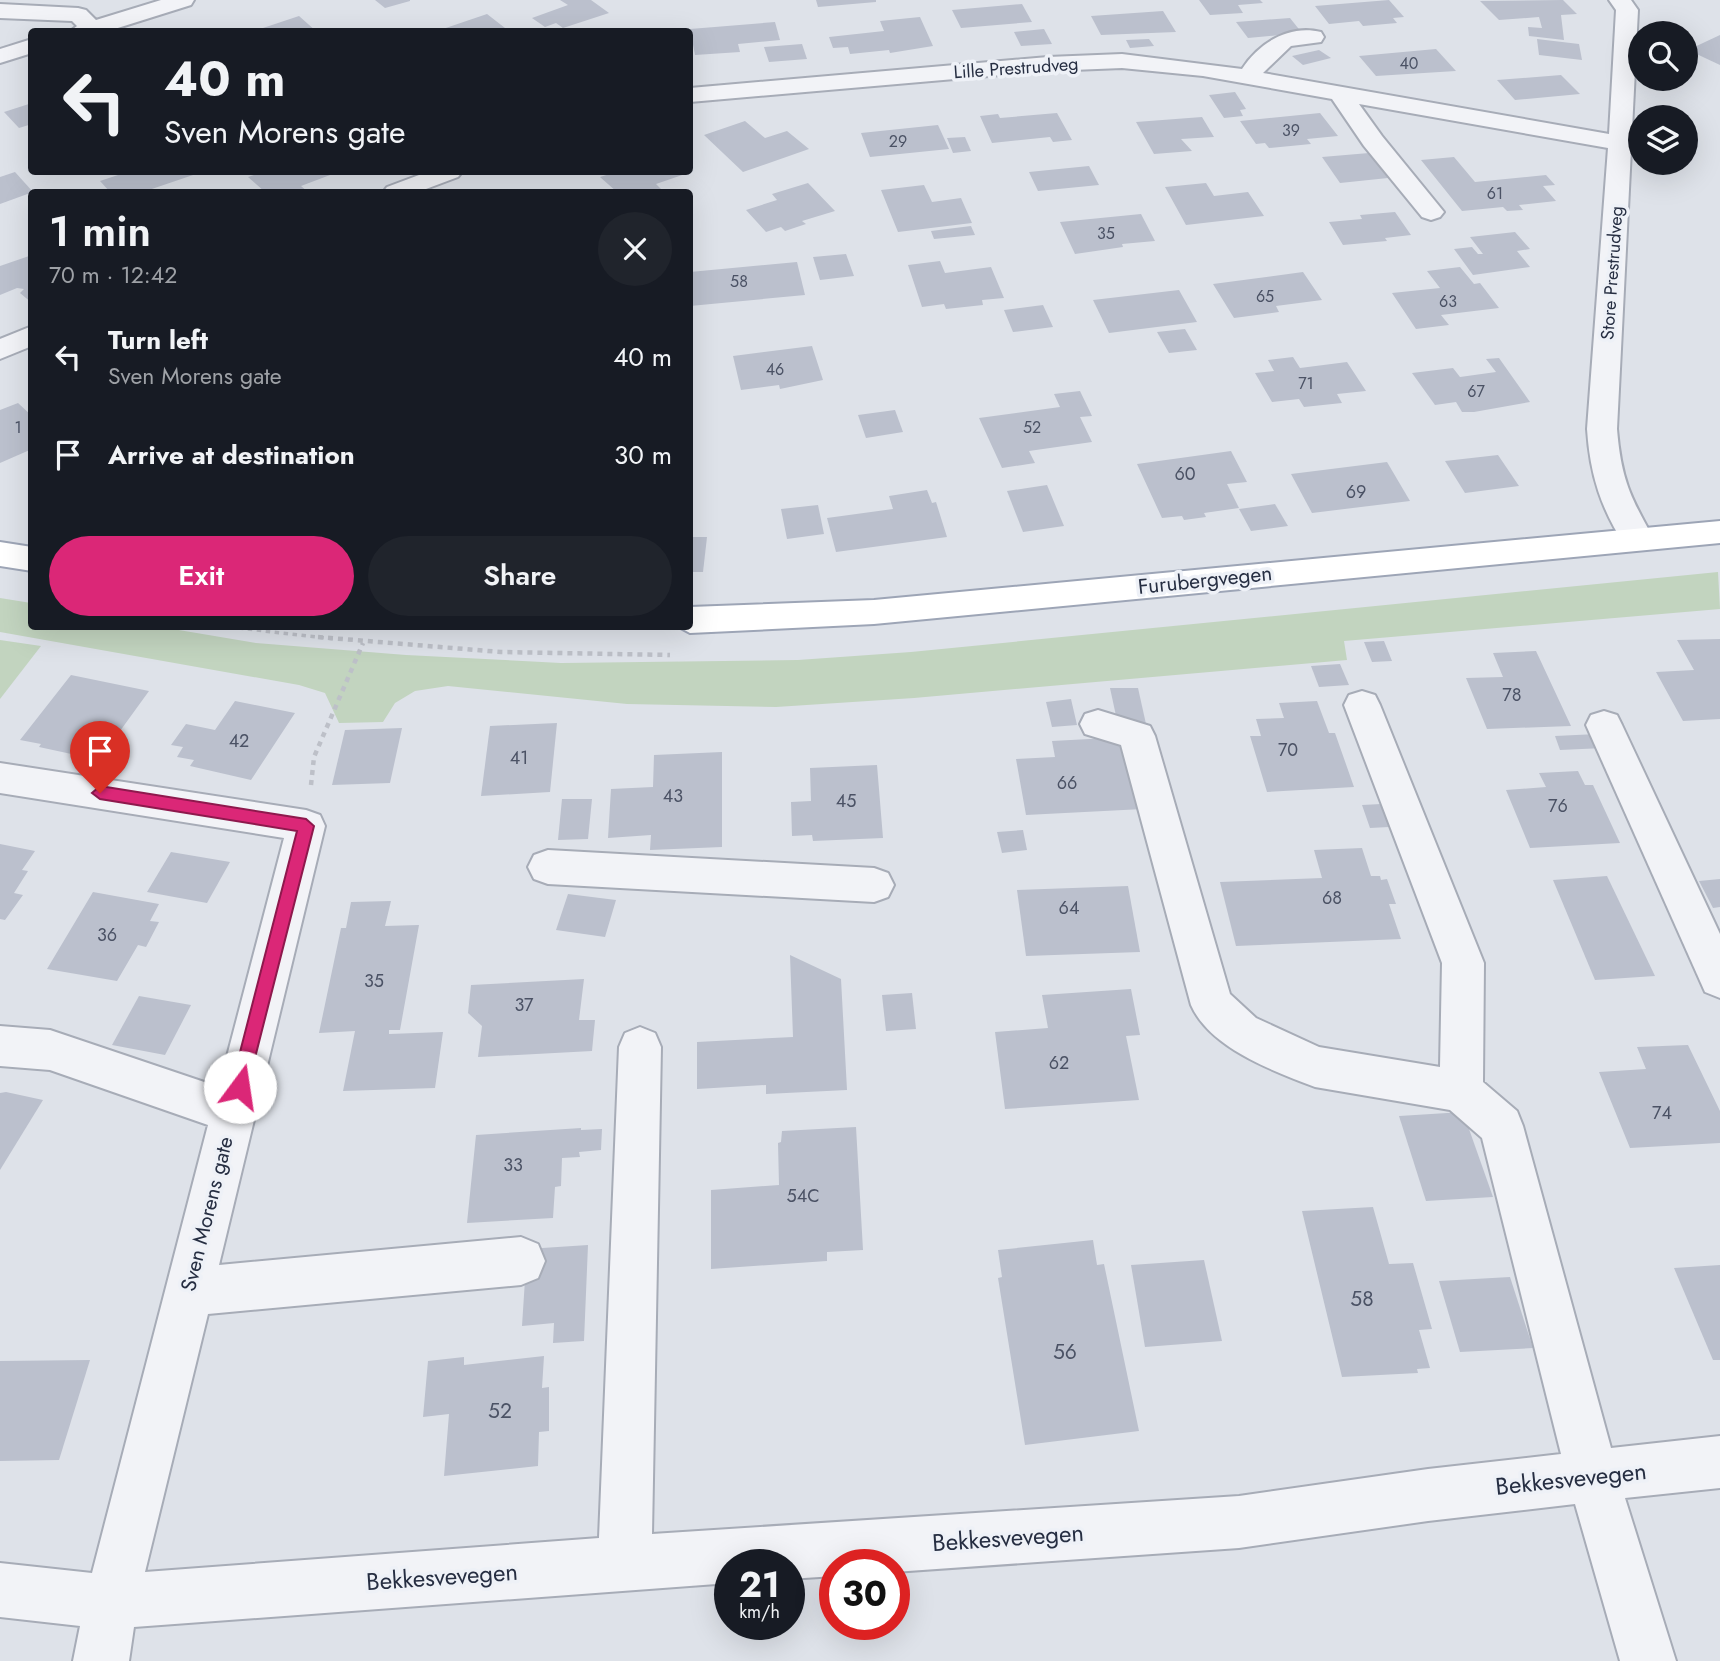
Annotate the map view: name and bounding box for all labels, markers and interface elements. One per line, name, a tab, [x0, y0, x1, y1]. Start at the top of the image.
map controls	[1628, 21, 1698, 175]
button: search	[1628, 21, 1698, 91]
text: 40 m	[164, 44, 286, 114]
street label: Lille Prestrudveg	[953, 51, 1079, 85]
house number: 40	[1400, 52, 1418, 75]
icon: left	[49, 56, 140, 147]
button: layers	[1628, 105, 1698, 175]
text: Sven Morens gate	[164, 109, 405, 155]
house number: 39	[1282, 119, 1300, 142]
house number: 29	[889, 130, 907, 153]
house number: 61	[1487, 182, 1503, 205]
text: 1 min	[49, 201, 151, 262]
street label: Store Prestrudveg	[1594, 205, 1630, 341]
button: close	[598, 212, 672, 286]
house number: 35	[1097, 222, 1115, 245]
text: 70 m · 12:42	[49, 258, 177, 292]
house number: 58	[730, 270, 748, 293]
house number: 65	[1256, 285, 1274, 308]
house number: 63	[1439, 290, 1457, 313]
text: Turn left	[108, 321, 208, 359]
icon: left	[49, 338, 87, 376]
text: 40 m	[613, 338, 672, 376]
house number: 46	[766, 358, 784, 381]
text: Sven Morens gate	[108, 359, 282, 393]
house number: 71	[1298, 372, 1314, 395]
house number: 67	[1467, 380, 1485, 403]
house number: 1	[14, 416, 22, 439]
house number: 52	[1023, 416, 1041, 439]
icon: arrive	[49, 436, 87, 474]
text: Arrive at destination	[108, 436, 355, 474]
text: 30 m	[614, 436, 672, 474]
house number: 60	[1174, 461, 1196, 487]
house number: 69	[1346, 479, 1366, 505]
button: Exit	[49, 536, 354, 616]
button: Share	[368, 536, 672, 616]
street label: Furubergvegen	[1137, 558, 1273, 602]
house number: 78	[1502, 682, 1522, 708]
pin	[70, 721, 130, 793]
house number: 42	[229, 728, 249, 754]
icon: arrive	[81, 732, 119, 770]
house number: 70	[1278, 737, 1298, 763]
house number: 41	[510, 745, 528, 771]
house number: 66	[1057, 770, 1077, 796]
house number: 43	[663, 783, 683, 809]
house number: 45	[836, 788, 856, 814]
house number: 76	[1548, 793, 1568, 819]
house number: 68	[1322, 885, 1342, 911]
house number: 64	[1059, 895, 1079, 921]
house number: 36	[97, 922, 117, 948]
house number: 35	[364, 968, 384, 994]
house number: 37	[514, 992, 534, 1018]
position arrow	[203, 1050, 277, 1124]
house number: 62	[1049, 1050, 1069, 1076]
house number: 74	[1652, 1100, 1672, 1126]
street label: Sven Morens gate	[173, 1133, 241, 1295]
house number: 33	[503, 1152, 523, 1178]
house number: 54C	[787, 1183, 819, 1209]
house number: 58	[1350, 1284, 1374, 1314]
house number: 56	[1053, 1337, 1077, 1367]
house number: 52	[488, 1396, 512, 1426]
street label: Bekkesvevegen	[1494, 1453, 1648, 1504]
street label: Bekkesvevegen	[931, 1515, 1085, 1560]
speed limit sign: 30	[819, 1549, 910, 1640]
street label: Bekkesvevegen	[365, 1554, 519, 1599]
text: 21	[739, 1560, 780, 1610]
text: km/h	[739, 1599, 780, 1625]

